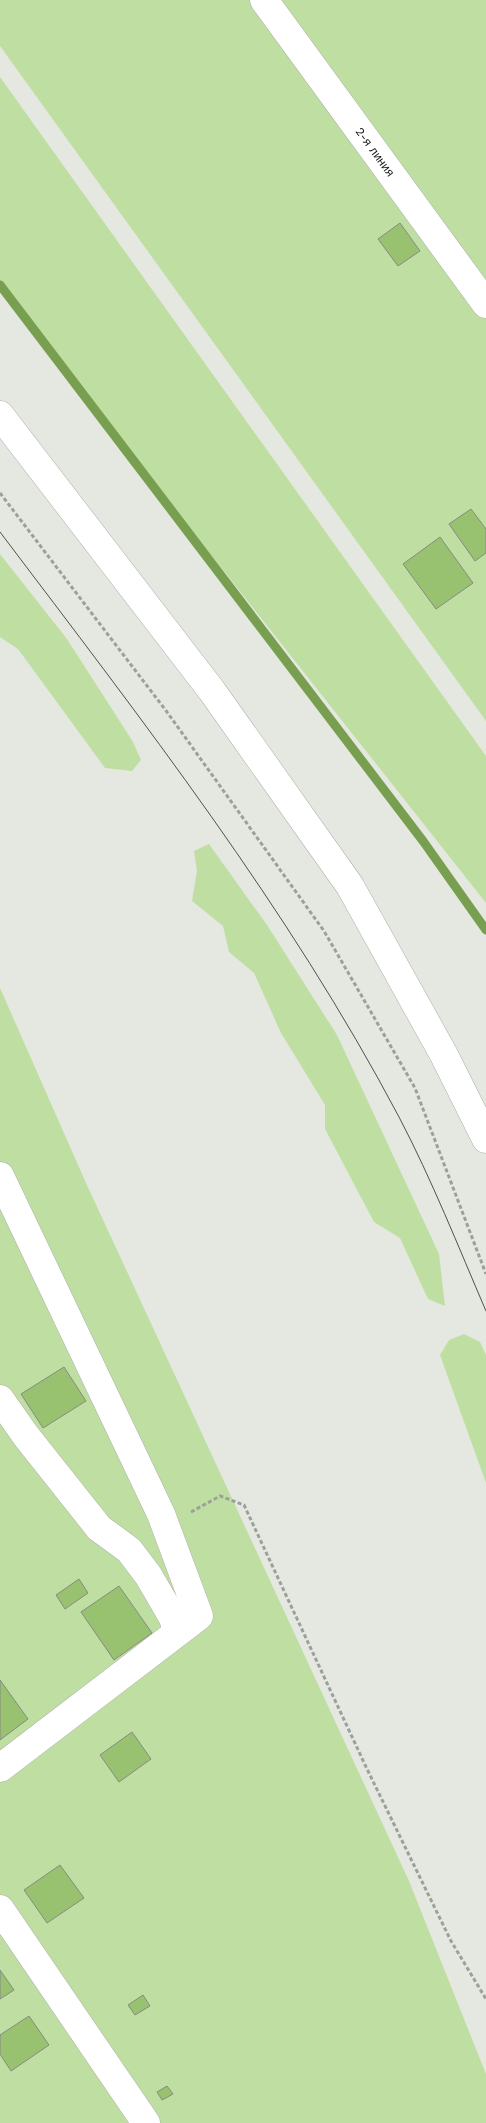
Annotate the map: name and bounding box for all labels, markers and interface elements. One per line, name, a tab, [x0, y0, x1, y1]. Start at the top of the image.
street label: 2-я линия	[353, 125, 397, 179]

